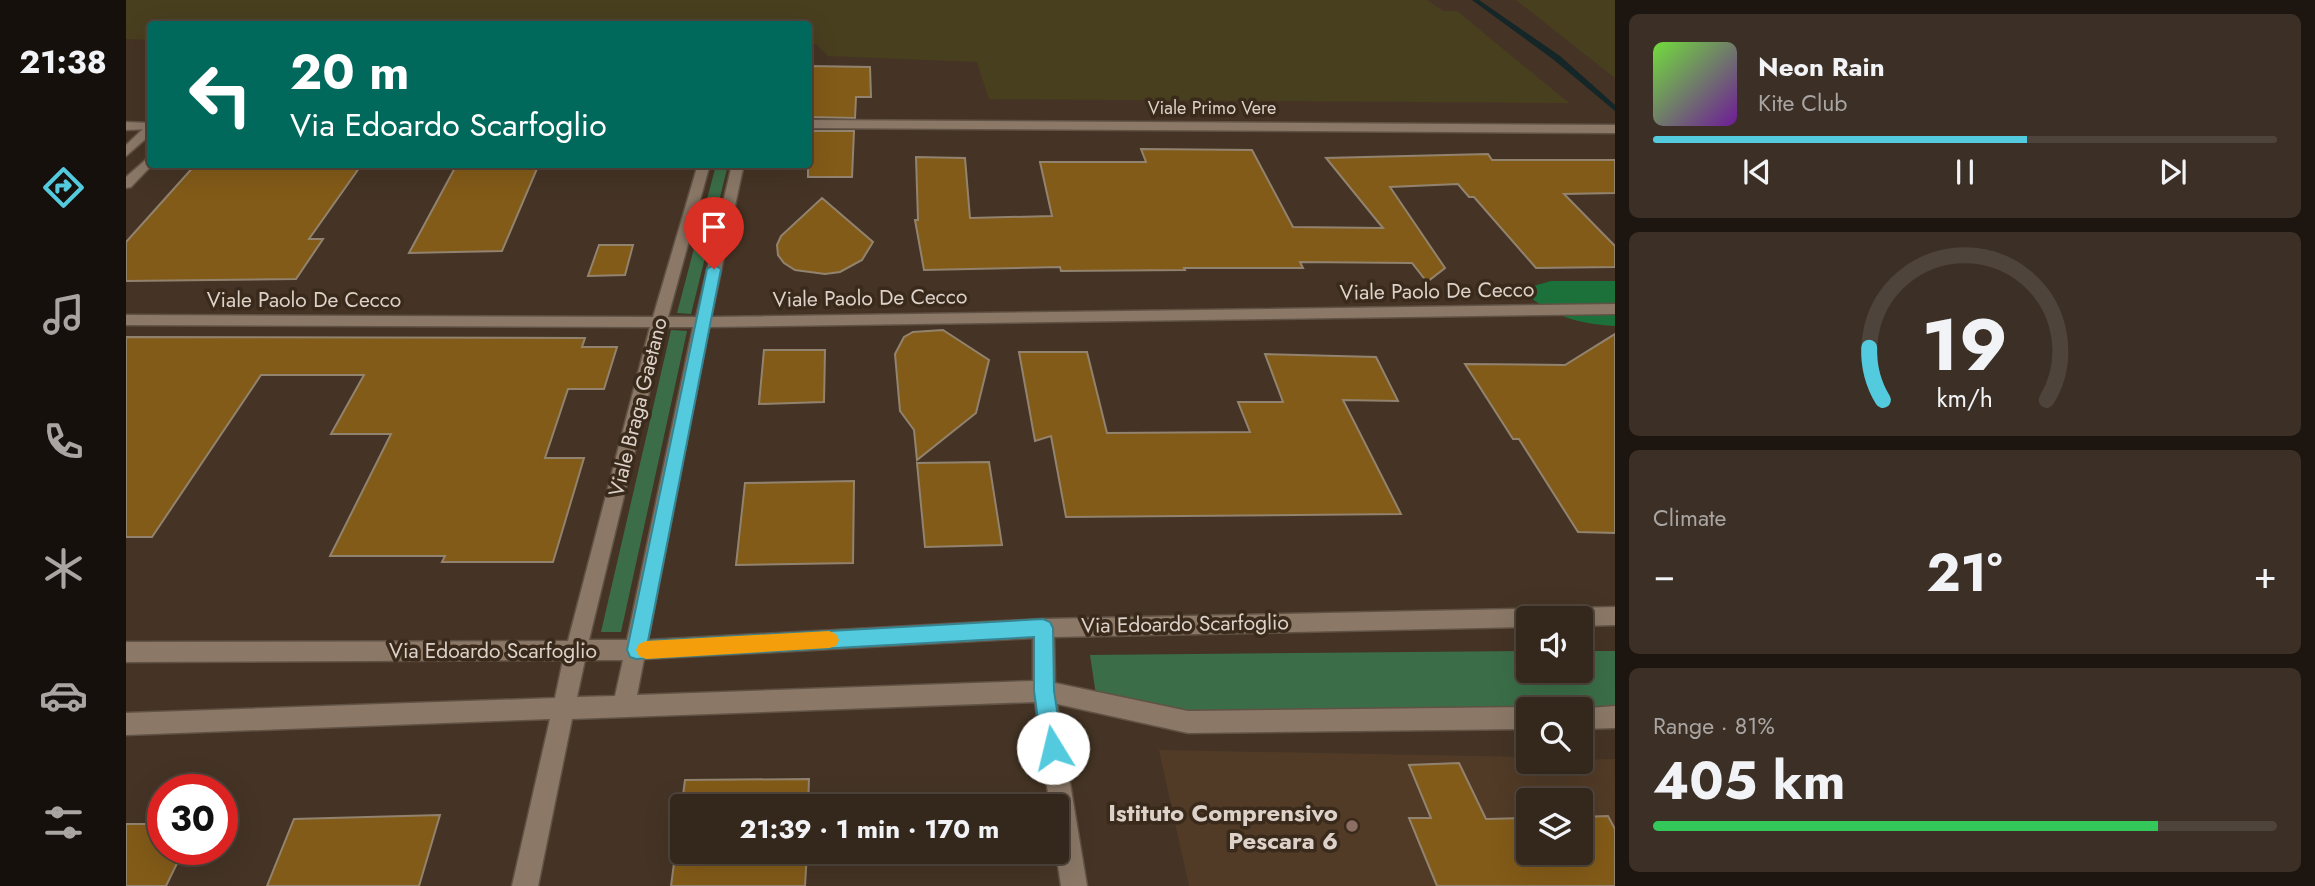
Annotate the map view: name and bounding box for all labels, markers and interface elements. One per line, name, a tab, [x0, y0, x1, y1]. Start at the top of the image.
text: 20 m	[290, 37, 409, 107]
text: 21:38	[19, 39, 107, 85]
text: Neon Rain	[1758, 48, 1885, 86]
icon: left	[175, 49, 266, 140]
text: Kite Club	[1758, 86, 1847, 120]
street label: Viale Primo Vere	[1148, 95, 1276, 121]
text: Via Edoardo Scarfoglio	[290, 102, 607, 148]
icon: previous	[1738, 153, 1776, 191]
icon: pause	[1946, 153, 1984, 191]
icon: next	[2154, 153, 2192, 191]
icon: directions	[39, 163, 88, 212]
pin	[684, 197, 744, 269]
icon: arrive	[695, 208, 733, 246]
street label: Viale Paolo De Cecco	[1339, 274, 1535, 308]
street label: Viale Paolo De Cecco	[772, 281, 968, 315]
street label: Viale Paolo De Cecco	[207, 285, 401, 315]
icon: music	[39, 290, 88, 339]
text: 19	[1922, 292, 2008, 397]
street label: Viale Braga Gaetano	[601, 314, 675, 500]
text: km/h	[1937, 380, 1993, 416]
icon: phone	[39, 417, 88, 466]
text: Climate	[1653, 501, 1726, 535]
text: 21°	[1927, 535, 2003, 611]
icon: climate	[39, 544, 88, 593]
text: −	[1653, 547, 1675, 602]
text: +	[2254, 547, 2277, 602]
map controls	[1516, 606, 1593, 865]
button: sound	[1516, 606, 1593, 683]
street label: Via Edoardo Scarfoglio	[1081, 607, 1289, 641]
street label: Via Edoardo Scarfoglio	[389, 636, 597, 666]
icon: car	[39, 671, 88, 720]
button: search	[1516, 697, 1593, 774]
text: Range · 81%	[1653, 709, 1775, 743]
position arrow	[1016, 711, 1090, 785]
text: 405 km	[1653, 743, 1846, 819]
speed limit sign: 30	[147, 774, 238, 865]
button: layers	[1516, 788, 1593, 865]
place label: Istituto Comprensivo Pescara 6	[1108, 795, 1338, 858]
icon: filters	[39, 798, 88, 847]
text: 21:39 · 1 min · 170 m	[740, 810, 999, 848]
marker: Istituto Comprensivo Pescara 6	[1344, 818, 1360, 834]

